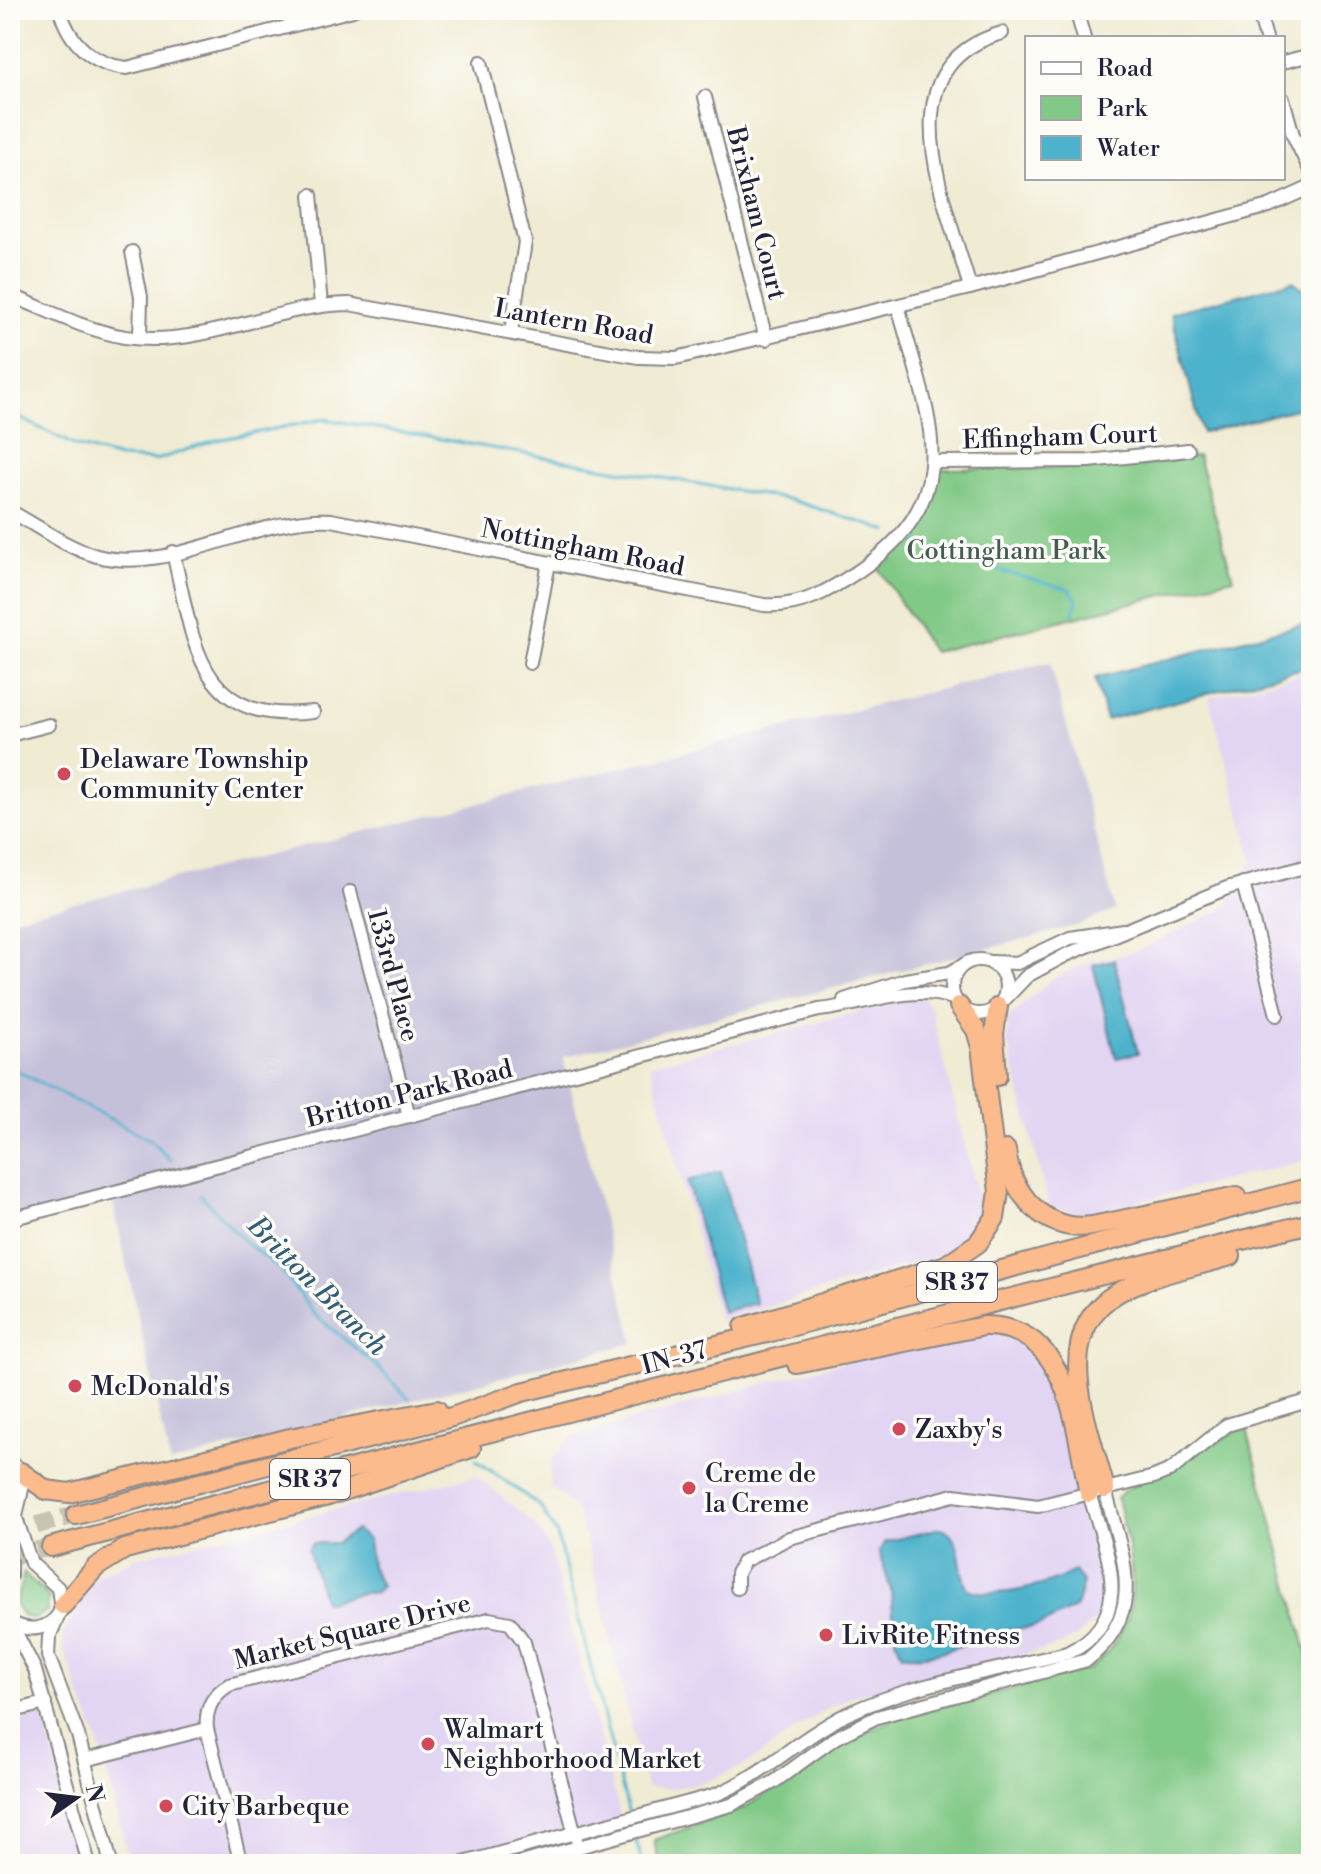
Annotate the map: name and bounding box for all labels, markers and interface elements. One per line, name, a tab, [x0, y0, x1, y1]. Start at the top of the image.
legend	[1025, 36, 1285, 180]
text: Road	[1097, 54, 1153, 84]
text: Park	[1097, 94, 1148, 124]
street label: Brixham Court	[719, 123, 793, 303]
text: Water	[1096, 134, 1160, 164]
street label: Lantern Road	[492, 292, 656, 352]
street label: Effingham Court	[962, 418, 1158, 456]
street label: Nottingham Road	[478, 513, 687, 583]
park label: Cottingham Park	[906, 535, 1107, 567]
place label: Delaware Township Community Center	[80, 744, 309, 806]
marker: Delaware Township Community Center	[55, 765, 73, 783]
street label: 133rd Place	[360, 905, 426, 1045]
street label: Britton Park Road	[302, 1053, 516, 1135]
water label: Britton Branch	[239, 1208, 395, 1364]
road number: SR 37	[917, 1262, 997, 1302]
street label: IN-37	[638, 1334, 710, 1382]
place label: McDonald's	[91, 1371, 230, 1403]
marker: McDonald's	[66, 1377, 84, 1395]
place label: Zaxby's	[915, 1414, 1003, 1446]
marker: Zaxby's	[890, 1420, 908, 1438]
place label: Creme de la Creme	[705, 1458, 816, 1520]
road number: SR 37	[270, 1459, 350, 1499]
marker: Creme de la Creme	[680, 1479, 698, 1497]
street label: Market Square Drive	[231, 1587, 474, 1677]
place label: LivRite Fitness	[842, 1620, 1020, 1652]
marker: LivRite Fitness	[817, 1626, 835, 1644]
place label: Walmart Neighborhood Market	[443, 1714, 702, 1776]
marker: Walmart Neighborhood Market	[419, 1735, 437, 1753]
north arrow	[36, 1758, 116, 1838]
text: N	[79, 1782, 109, 1806]
place label: City Barbeque	[182, 1791, 350, 1823]
marker: City Barbeque	[157, 1797, 175, 1815]

